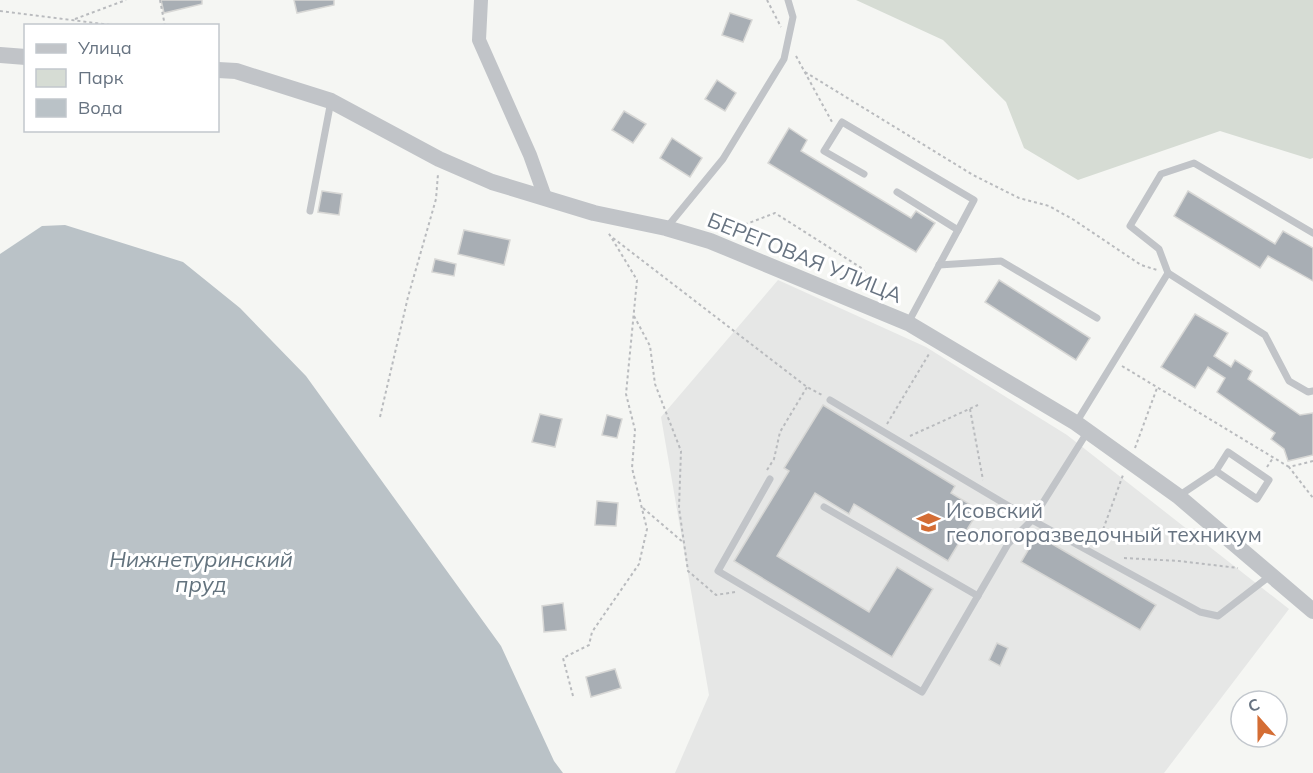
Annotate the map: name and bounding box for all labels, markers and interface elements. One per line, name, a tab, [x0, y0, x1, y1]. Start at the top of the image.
legend	[24, 24, 219, 132]
text: Улица	[77, 36, 132, 59]
text: Парк	[78, 66, 124, 89]
text: Вода	[78, 96, 123, 119]
street label: БЕРЕГОВАЯ УЛИЦА	[704, 206, 907, 308]
place label: Исовский геологоразведочный техникум	[946, 497, 1262, 547]
school or university icon: Исовский геологоразведочный техникум	[915, 509, 941, 535]
water label: Нижнетуринский пруд	[109, 545, 293, 598]
north arrow	[1229, 689, 1289, 749]
text: С	[1245, 694, 1262, 716]

